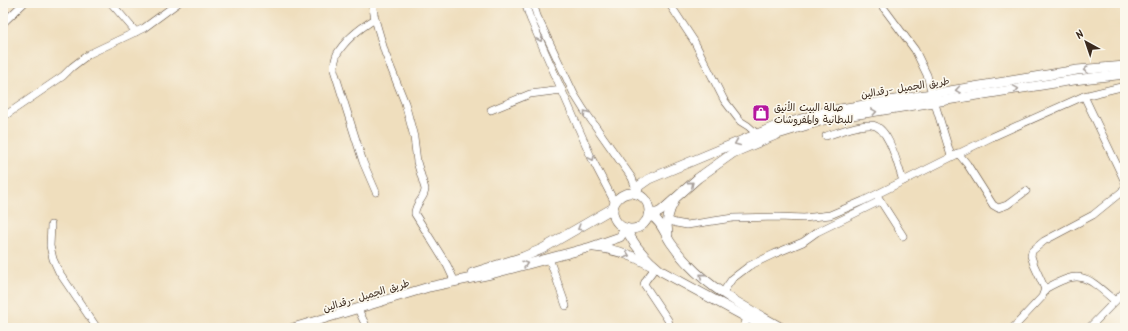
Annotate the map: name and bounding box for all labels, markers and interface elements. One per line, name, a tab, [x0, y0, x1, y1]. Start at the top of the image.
north arrow	[1066, 22, 1106, 62]
text: N	[1072, 26, 1089, 44]
one-way arrow	[535, 36, 543, 43]
one-way arrow	[1083, 65, 1089, 74]
street label: طريق الجميل -رقدالين	[860, 73, 951, 103]
one-way arrow	[955, 85, 961, 94]
one-way arrow	[1013, 85, 1019, 94]
place label: صالة البيت الأنيق للبطانية والمفروشات	[774, 100, 853, 128]
shop icon: صالة البيت الأنيق للبطانية والمفروشات	[751, 103, 771, 123]
one-way arrow	[871, 108, 877, 117]
one-way arrow	[583, 110, 591, 117]
one-way arrow	[733, 138, 740, 146]
one-way arrow	[587, 154, 595, 162]
one-way arrow	[686, 182, 694, 189]
one-way arrow	[577, 224, 584, 231]
one-way arrow	[624, 250, 631, 258]
one-way arrow	[522, 261, 528, 269]
one-way arrow	[700, 274, 707, 281]
street label: طريق الجميل -رقدالين	[321, 275, 411, 317]

